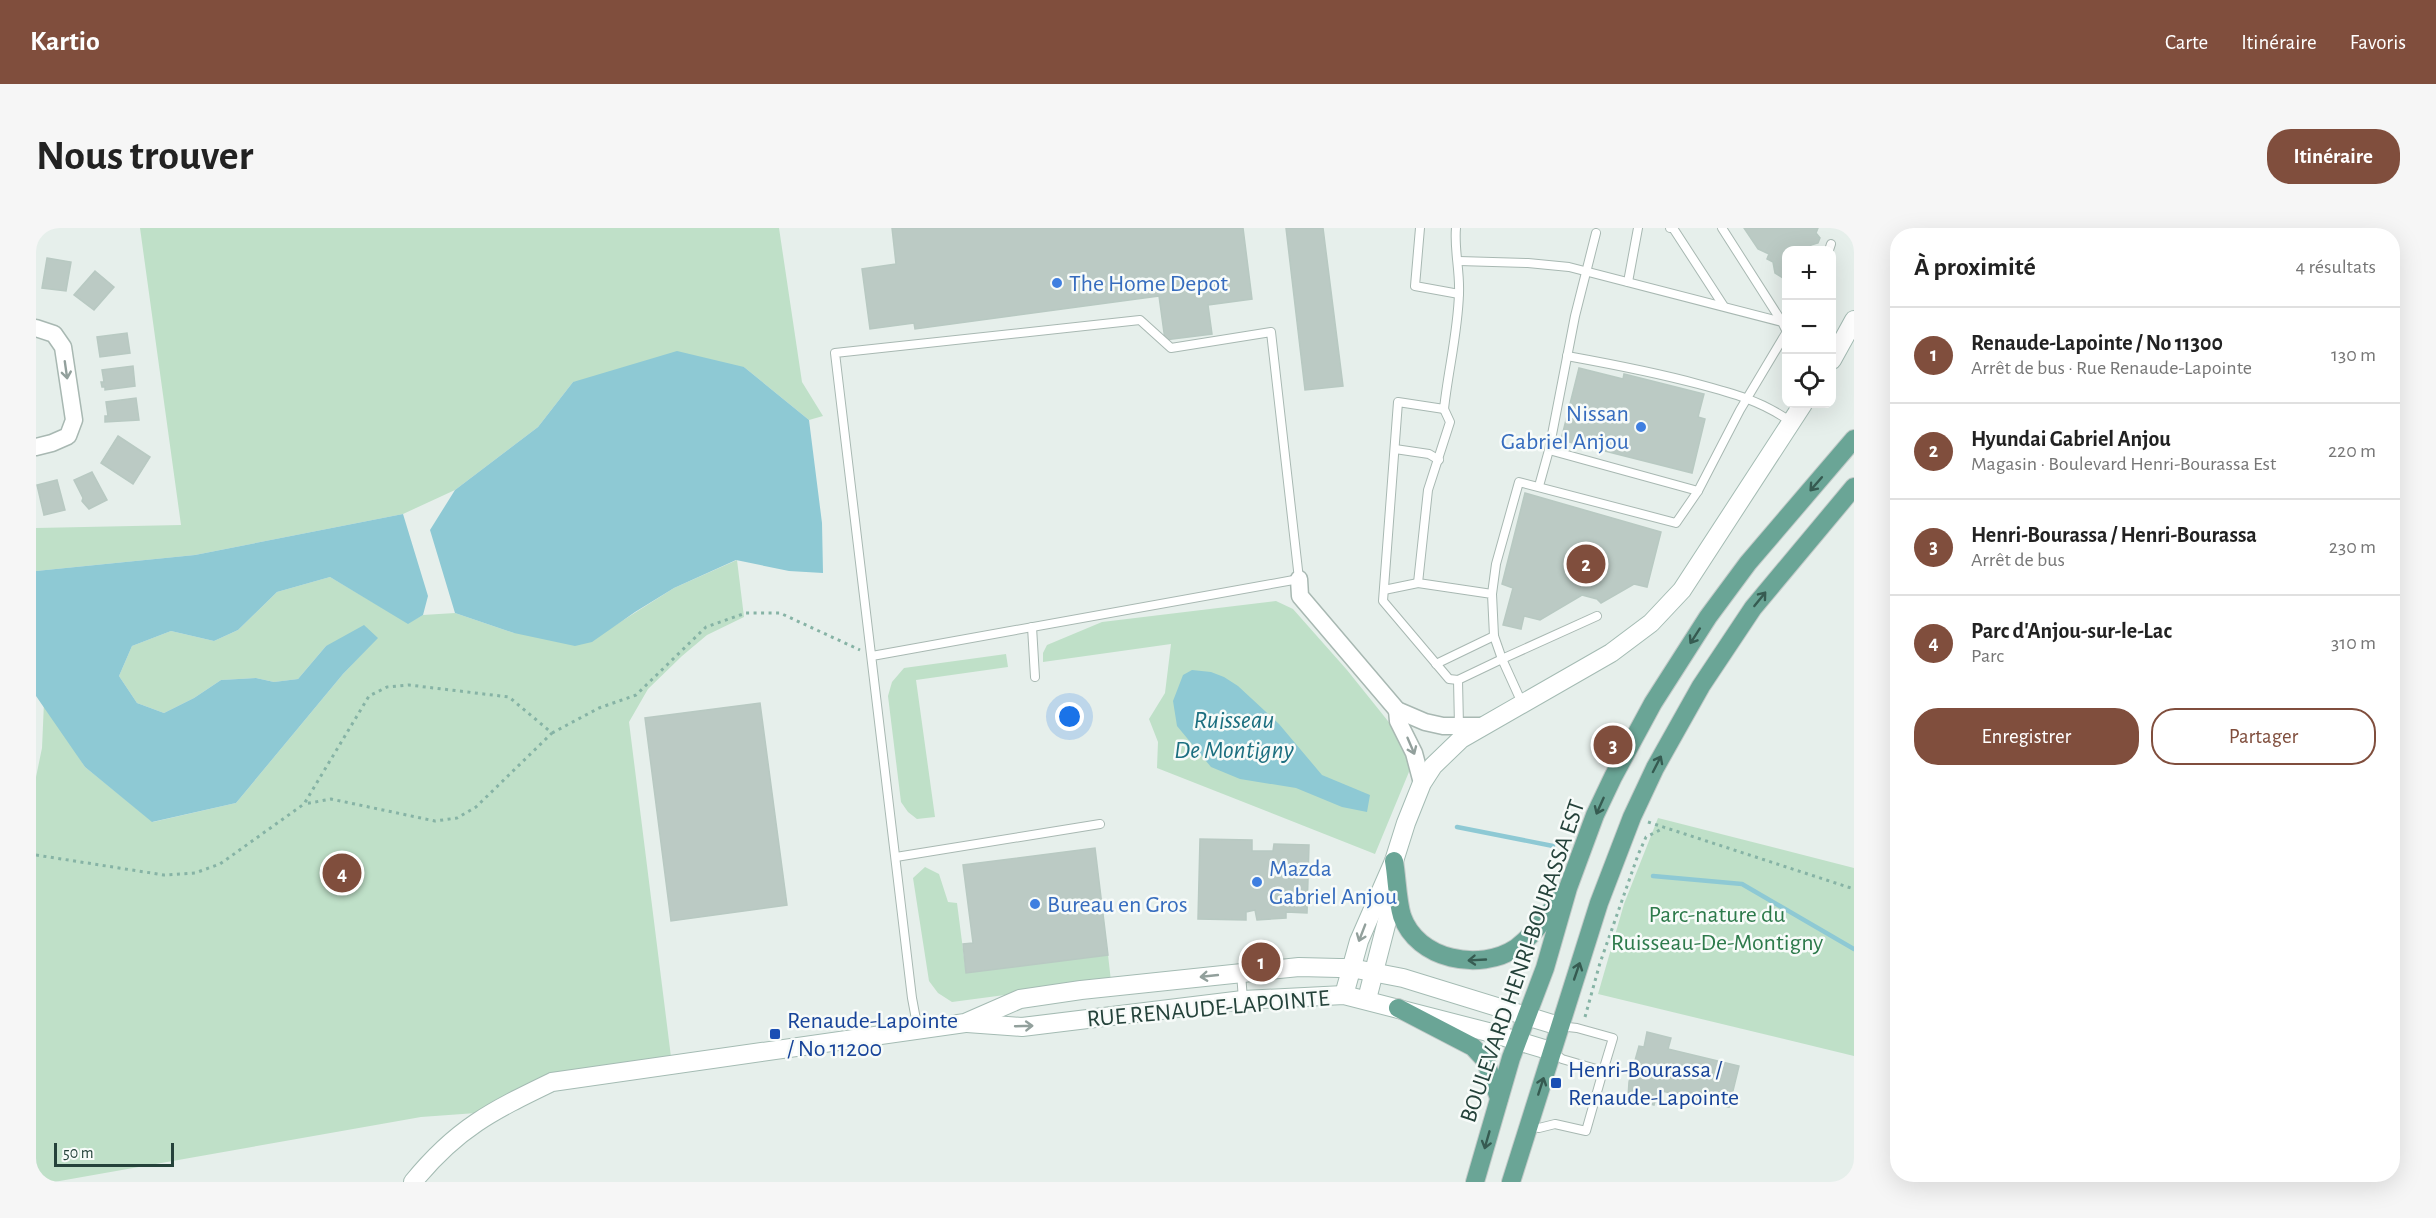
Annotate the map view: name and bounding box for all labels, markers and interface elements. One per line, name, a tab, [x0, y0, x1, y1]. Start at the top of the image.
text: Kartio	[30, 28, 100, 56]
text: Carte	[2165, 32, 2208, 53]
text: Itinéraire	[2241, 32, 2317, 53]
text: Favoris	[2350, 32, 2406, 53]
button: Itinéraire	[2267, 129, 2400, 184]
text: Nous trouver	[36, 135, 253, 177]
map controls	[1782, 246, 1836, 408]
button: +	[1782, 246, 1836, 300]
text: À proximité	[1914, 254, 2036, 280]
text: 4 résultats	[2295, 257, 2376, 277]
place label: The Home Depot	[1069, 272, 1228, 296]
marker: The Home Depot	[1050, 276, 1064, 290]
button: −	[1782, 300, 1836, 354]
text: Renaude-Lapointe / No 11300	[1971, 332, 2223, 354]
text: 1	[1930, 345, 1937, 365]
text: 130 m	[2331, 345, 2376, 365]
button: locate	[1782, 354, 1836, 408]
text: Arrêt de bus · Rue Renaude-Lapointe	[1971, 358, 2252, 378]
one-way arrow	[61, 359, 72, 379]
place label: Nissan Gabriel Anjou	[1501, 402, 1629, 454]
marker: Nissan Gabriel Anjou	[1634, 420, 1648, 434]
text: Hyundai Gabriel Anjou	[1971, 428, 2171, 450]
text: 2	[1929, 441, 1938, 461]
text: 220 m	[2328, 441, 2376, 461]
text: Magasin · Boulevard Henri-Bourassa Est	[1971, 454, 2276, 474]
one-way arrow	[1809, 476, 1823, 491]
text: Henri-Bourassa / Henri-Bourassa	[1971, 524, 2257, 546]
text: 3	[1929, 537, 1938, 557]
text: 230 m	[2329, 537, 2376, 557]
pin: 2	[1566, 542, 1606, 586]
text: Arrêt de bus	[1971, 550, 2065, 570]
one-way arrow	[1754, 591, 1767, 607]
text: Parc d'Anjou-sur-le-Lac	[1971, 620, 2172, 642]
one-way arrow	[1688, 628, 1701, 645]
text: 4	[1928, 633, 1939, 653]
text: 310 m	[2331, 633, 2376, 653]
text: Parc	[1971, 646, 2004, 666]
your location	[1055, 702, 1084, 731]
water label: Ruisseau De Montigny	[1174, 707, 1294, 763]
button: Enregistrer	[1914, 708, 2139, 765]
button: Partager	[2151, 708, 2376, 765]
pin: 3	[1594, 722, 1632, 768]
one-way arrow	[1406, 736, 1417, 755]
one-way arrow	[1652, 756, 1663, 774]
street label: BOULEVARD HENRI-BOURASSA EST	[1456, 797, 1590, 1126]
one-way arrow	[1593, 797, 1605, 815]
pin: 4	[322, 850, 362, 896]
place label: Mazda Gabriel Anjou	[1269, 857, 1397, 909]
marker: Mazda Gabriel Anjou	[1250, 875, 1264, 889]
place label: Bureau en Gros	[1047, 893, 1188, 917]
marker: Bureau en Gros	[1028, 897, 1042, 911]
park label: Parc-nature du Ruisseau-De-Montigny	[1611, 903, 1823, 955]
one-way arrow	[1356, 923, 1367, 941]
pin: 1	[1242, 940, 1280, 984]
one-way arrow	[1467, 955, 1487, 966]
one-way arrow	[1573, 962, 1584, 980]
one-way arrow	[1199, 971, 1219, 982]
street label: RUE RENAUDE-LAPOINTE	[1086, 986, 1331, 1032]
place label: Renaude-Lapointe / No 11200	[787, 1009, 958, 1061]
one-way arrow	[1013, 1020, 1033, 1032]
marker: Renaude-Lapointe / No 11200	[768, 1027, 782, 1041]
place label: Henri-Bourassa / Renaude-Lapointe	[1568, 1058, 1739, 1110]
marker: Henri-Bourassa / Renaude-Lapointe	[1549, 1076, 1563, 1090]
one-way arrow	[1536, 1077, 1547, 1096]
one-way arrow	[1481, 1130, 1492, 1149]
scale bar	[54, 1140, 174, 1168]
text: 50 m	[63, 1145, 94, 1161]

